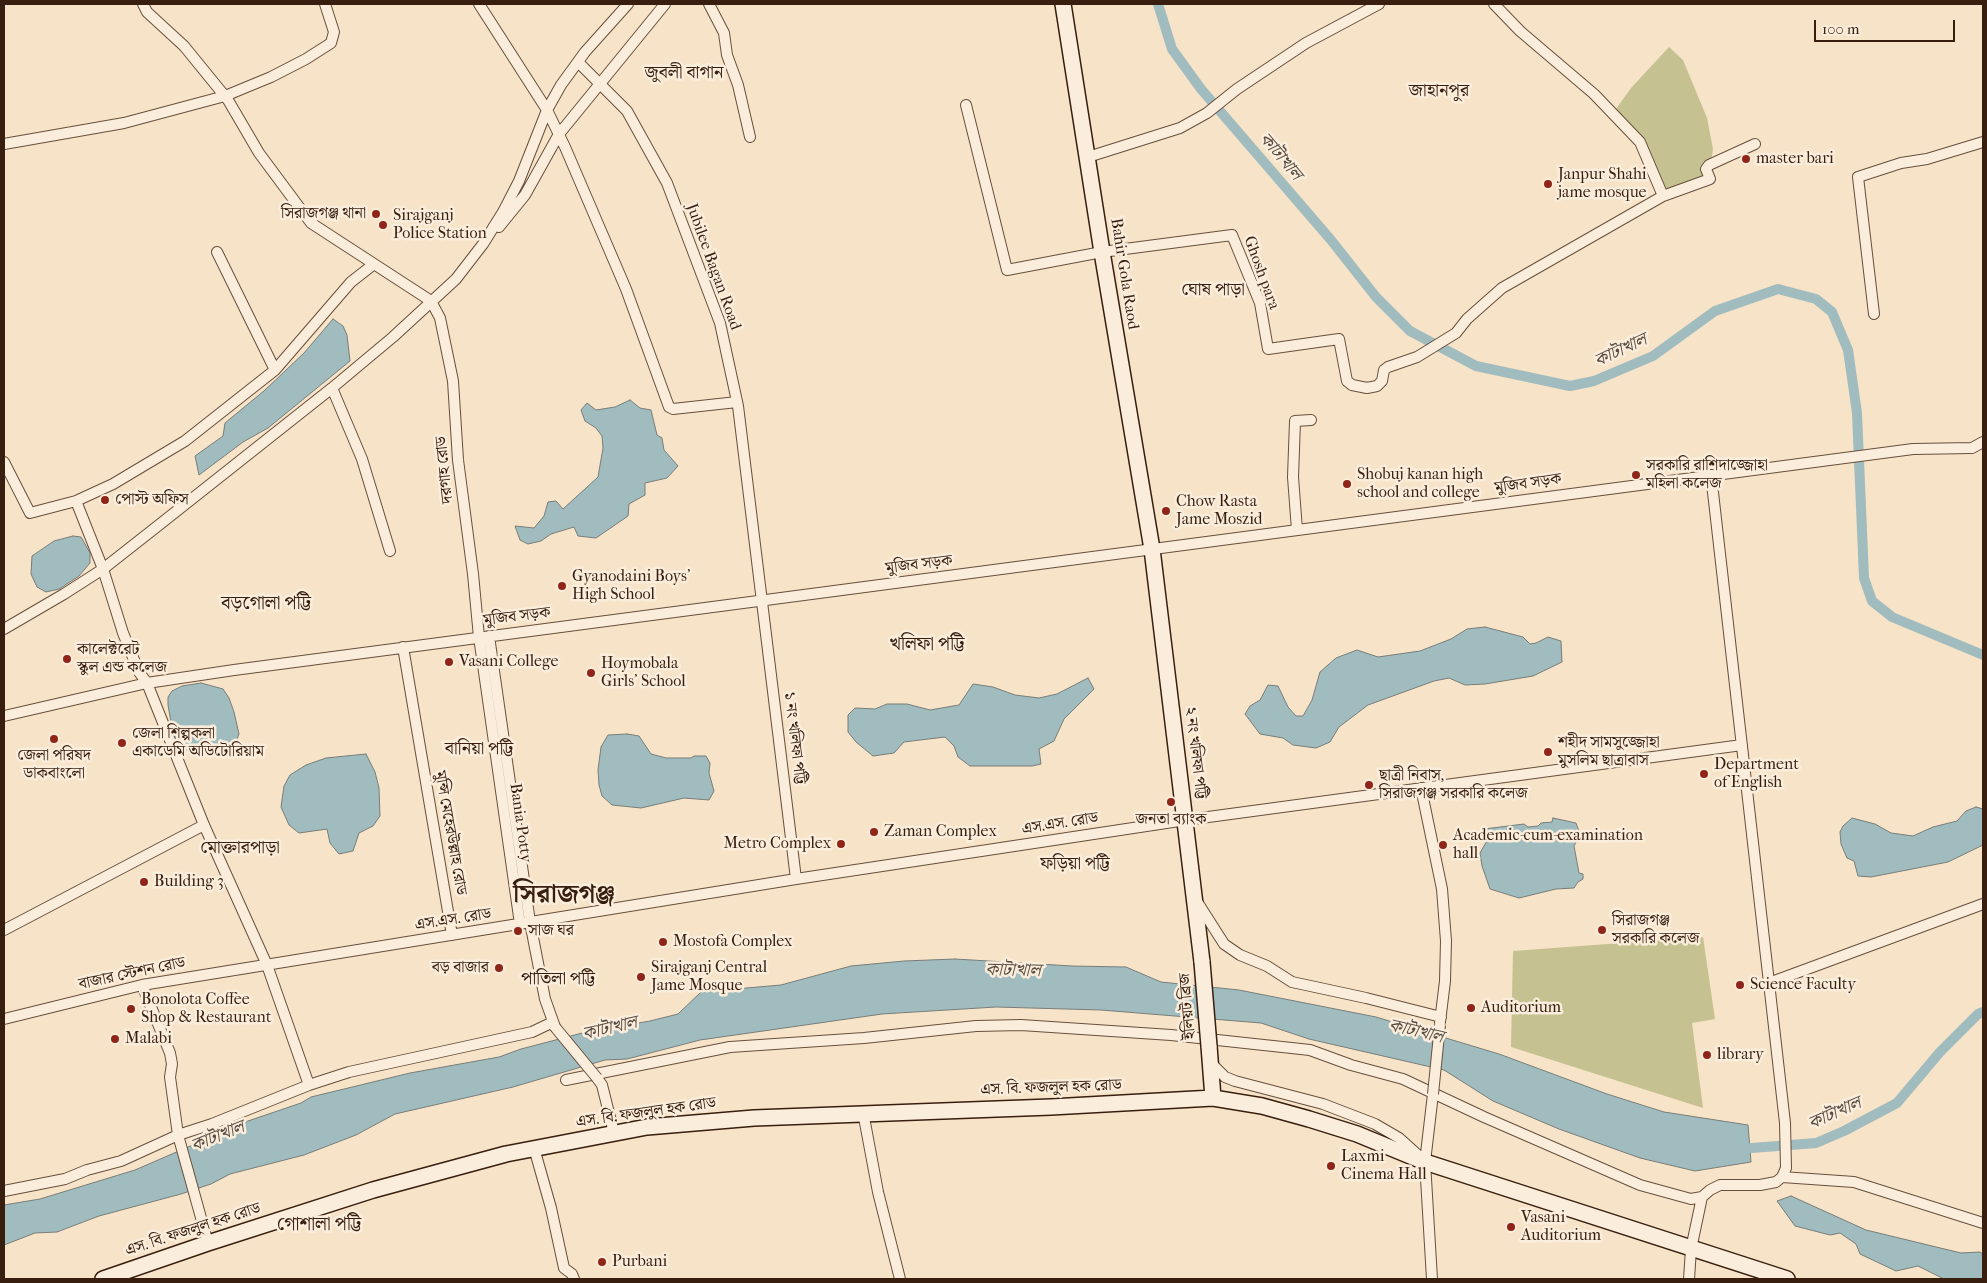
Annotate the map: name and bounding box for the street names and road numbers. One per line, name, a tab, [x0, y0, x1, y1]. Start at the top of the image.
street label: Jubilee Bagan Road	[681, 201, 745, 333]
street label: Bahir Gola Raod	[1106, 217, 1142, 331]
street label: Ghosh para	[1239, 234, 1283, 312]
street label: দরগাহ রোড	[432, 435, 458, 505]
street label: মুজিব সড়ক	[1493, 470, 1563, 498]
street label: মুজিব সড়ক	[884, 551, 954, 579]
street label: মুজিব সড়ক	[482, 603, 552, 631]
street label: ১ নং খলিফা পট্টি	[779, 691, 809, 785]
street label: ২ নং খলিফা পট্টি	[1180, 706, 1210, 800]
street label: মুন্সি মেহেরউল্লাহ রোড	[430, 769, 470, 897]
street label: Bania Potty	[505, 782, 535, 864]
street label: এস.এস. রোড	[1020, 808, 1100, 840]
street label: এস.এস. রোড	[413, 904, 493, 936]
street label: বাজার স্টেশন রোড	[77, 953, 187, 995]
street label: ইলিয়ট ব্রিজ	[1176, 972, 1200, 1040]
street label: এস. বি. ফজলুল হক রোড	[980, 1076, 1122, 1100]
street label: এস. বি. ফজলুল হক রোড	[575, 1094, 717, 1132]
street label: এস. বি. ফজলুল হক রোড	[123, 1199, 263, 1261]

